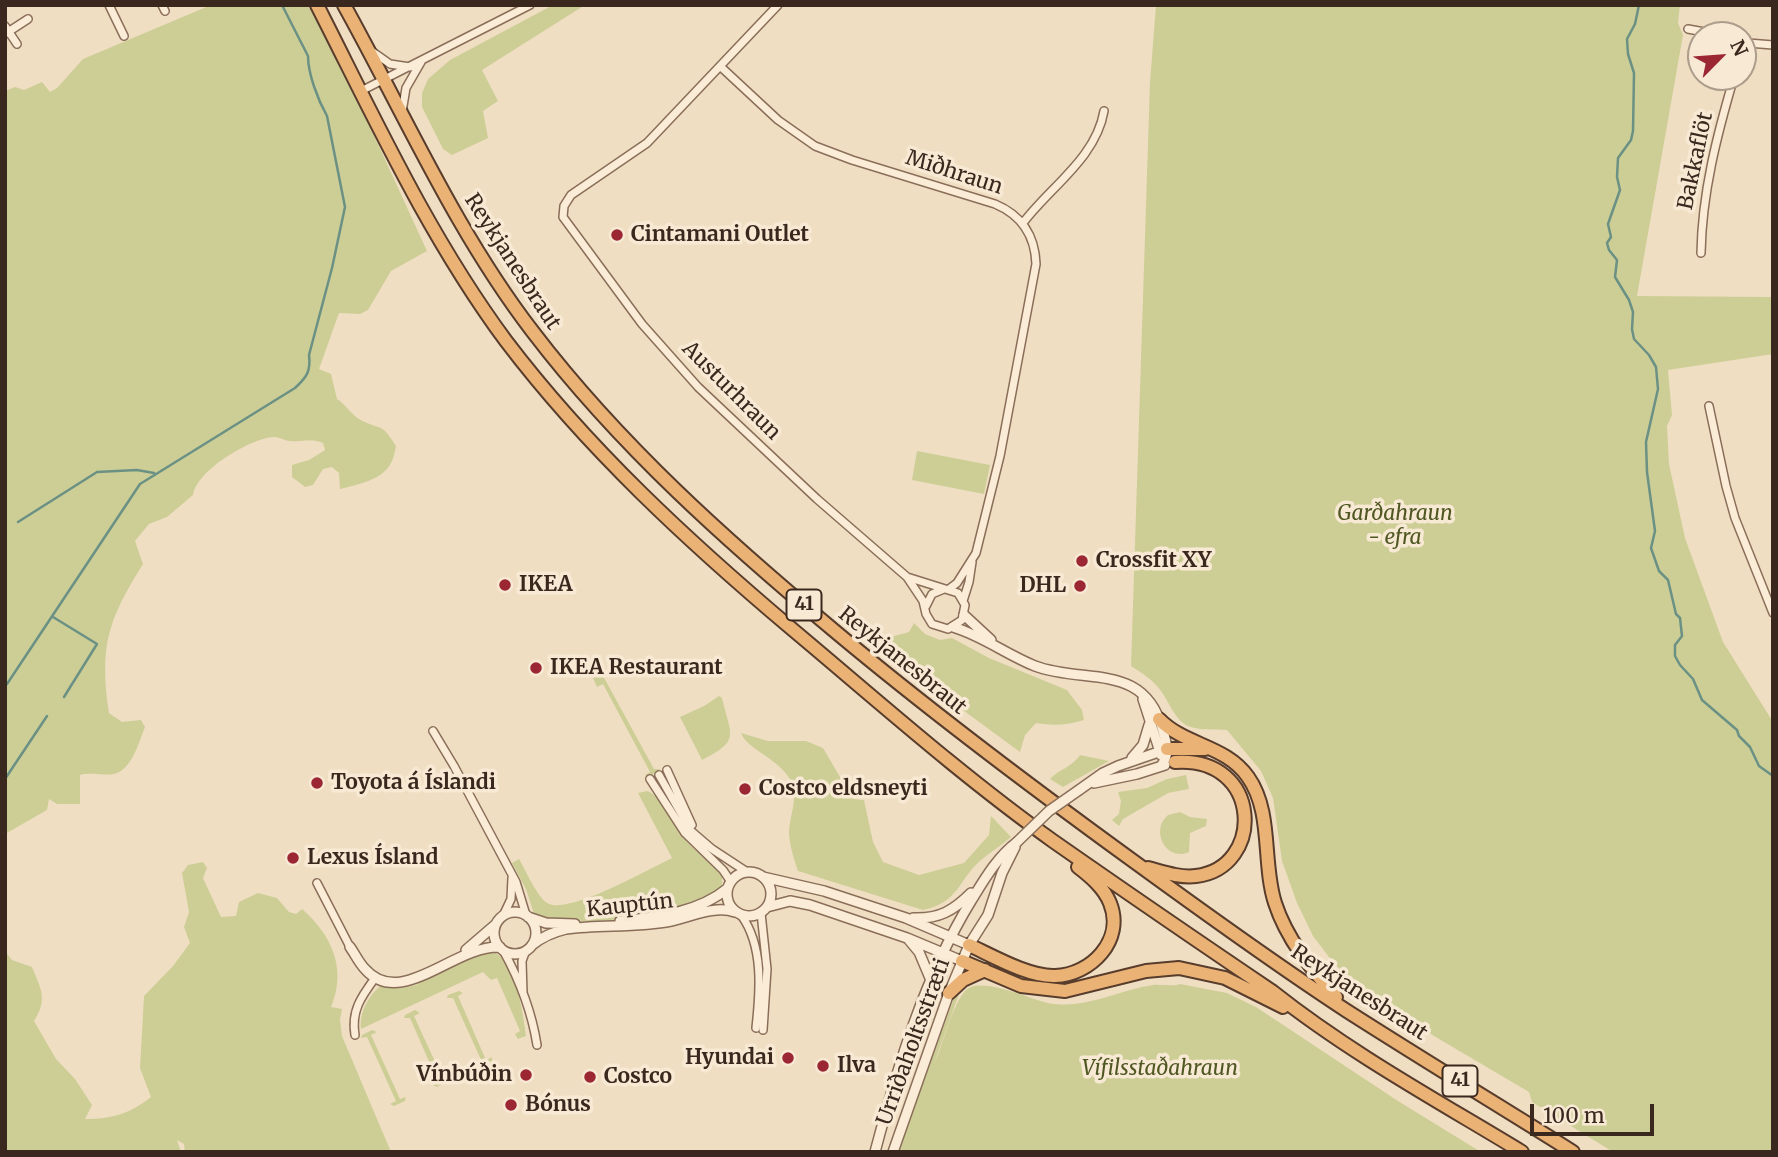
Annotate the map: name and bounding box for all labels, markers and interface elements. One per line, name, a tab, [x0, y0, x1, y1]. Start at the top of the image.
north arrow	[1687, 21, 1757, 91]
text: N	[1725, 36, 1753, 60]
street label: Bakkaflöt	[1673, 110, 1719, 212]
street label: Miðhraun	[902, 146, 1006, 200]
street label: Reykjanesbraut	[459, 189, 565, 335]
place label: Cintamani Outlet	[631, 222, 809, 248]
marker: Cintamani Outlet	[609, 227, 625, 243]
street label: Austurhraun	[676, 336, 786, 446]
park label: Garðahraun - efra	[1337, 501, 1453, 551]
place label: Crossfit XY	[1096, 548, 1211, 574]
marker: Crossfit XY	[1074, 553, 1090, 569]
place label: IKEA	[519, 572, 573, 598]
place label: DHL	[1020, 573, 1066, 599]
marker: IKEA	[497, 577, 513, 593]
marker: DHL	[1072, 578, 1088, 594]
road number: 41	[786, 590, 822, 620]
street label: Reykjanesbraut	[833, 602, 971, 720]
place label: IKEA Restaurant	[550, 655, 723, 681]
marker: IKEA Restaurant	[528, 660, 544, 676]
place label: Toyota á Íslandi	[331, 770, 496, 796]
marker: Toyota á Íslandi	[309, 775, 325, 791]
place label: Costco eldsneyti	[759, 776, 928, 802]
marker: Costco eldsneyti	[737, 781, 753, 797]
place label: Lexus Ísland	[307, 845, 439, 871]
marker: Lexus Ísland	[285, 850, 301, 866]
street label: Kauptún	[585, 889, 675, 923]
street label: Reykjanesbraut	[1286, 940, 1432, 1046]
street label: Urriðaholtsstræti	[872, 955, 956, 1129]
place label: Hyundai	[685, 1045, 774, 1071]
marker: Hyundai	[780, 1050, 796, 1066]
place label: Ilva	[837, 1053, 876, 1079]
park label: Vífilsstaðahraun	[1082, 1056, 1238, 1082]
marker: Ilva	[815, 1058, 831, 1074]
place label: Vínbúðin	[417, 1062, 512, 1088]
place label: Costco	[604, 1064, 672, 1090]
road number: 41	[1442, 1065, 1478, 1096]
marker: Vínbúðin	[518, 1067, 534, 1083]
marker: Costco	[582, 1069, 598, 1085]
scale bar	[1533, 1090, 1657, 1134]
place label: Bónus	[525, 1092, 591, 1118]
marker: Bónus	[503, 1097, 519, 1113]
text: 100 m	[1543, 1102, 1605, 1129]

